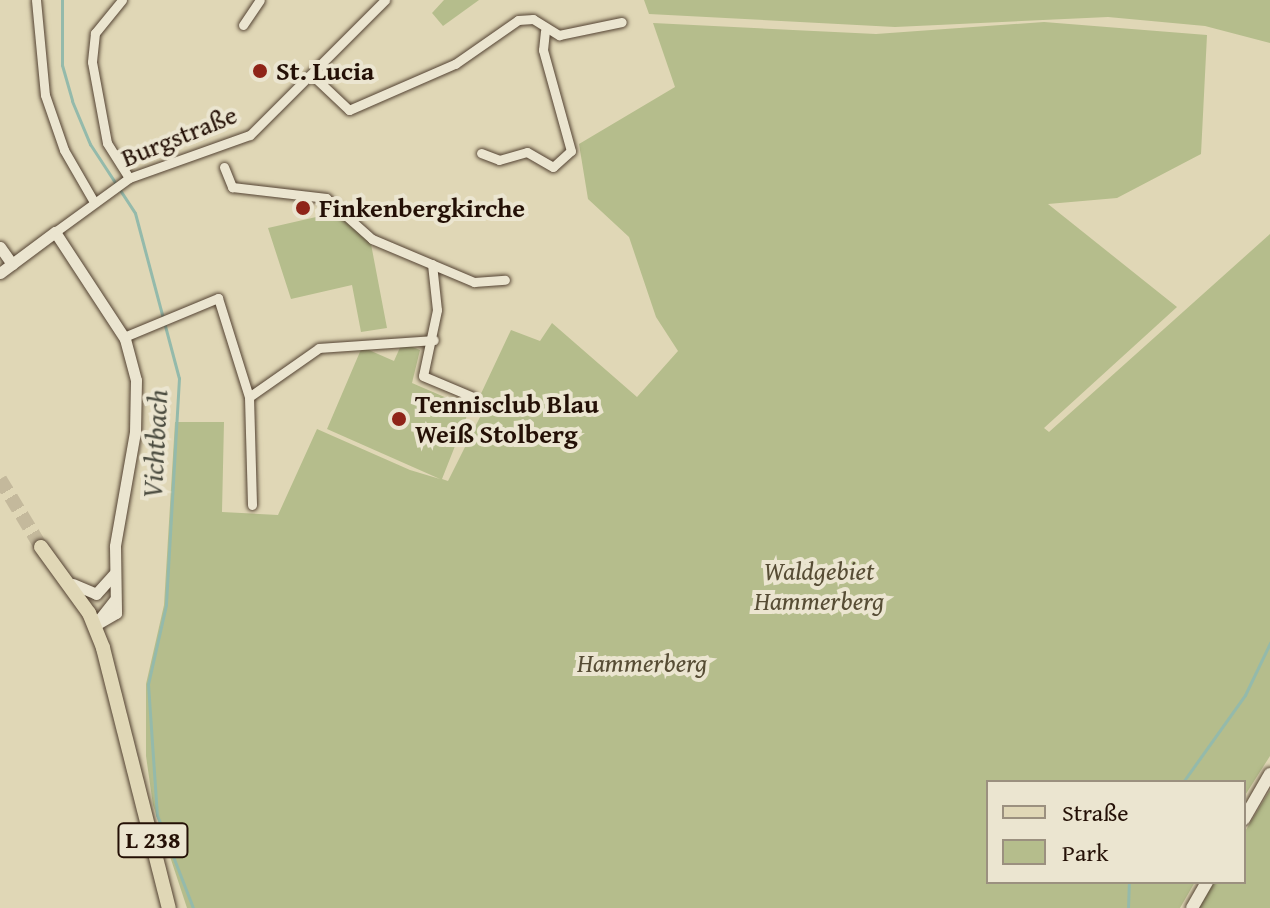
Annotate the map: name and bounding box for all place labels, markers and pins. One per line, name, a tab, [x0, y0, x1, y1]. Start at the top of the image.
place label: St. Lucia	[276, 55, 374, 87]
marker: St. Lucia	[251, 62, 269, 80]
place label: Finkenbergkirche	[319, 192, 525, 224]
marker: Finkenbergkirche	[294, 199, 312, 217]
place label: Tennisclub Blau Weiß Stolberg	[415, 388, 599, 450]
marker: Tennisclub Blau Weiß Stolberg	[390, 410, 408, 428]

